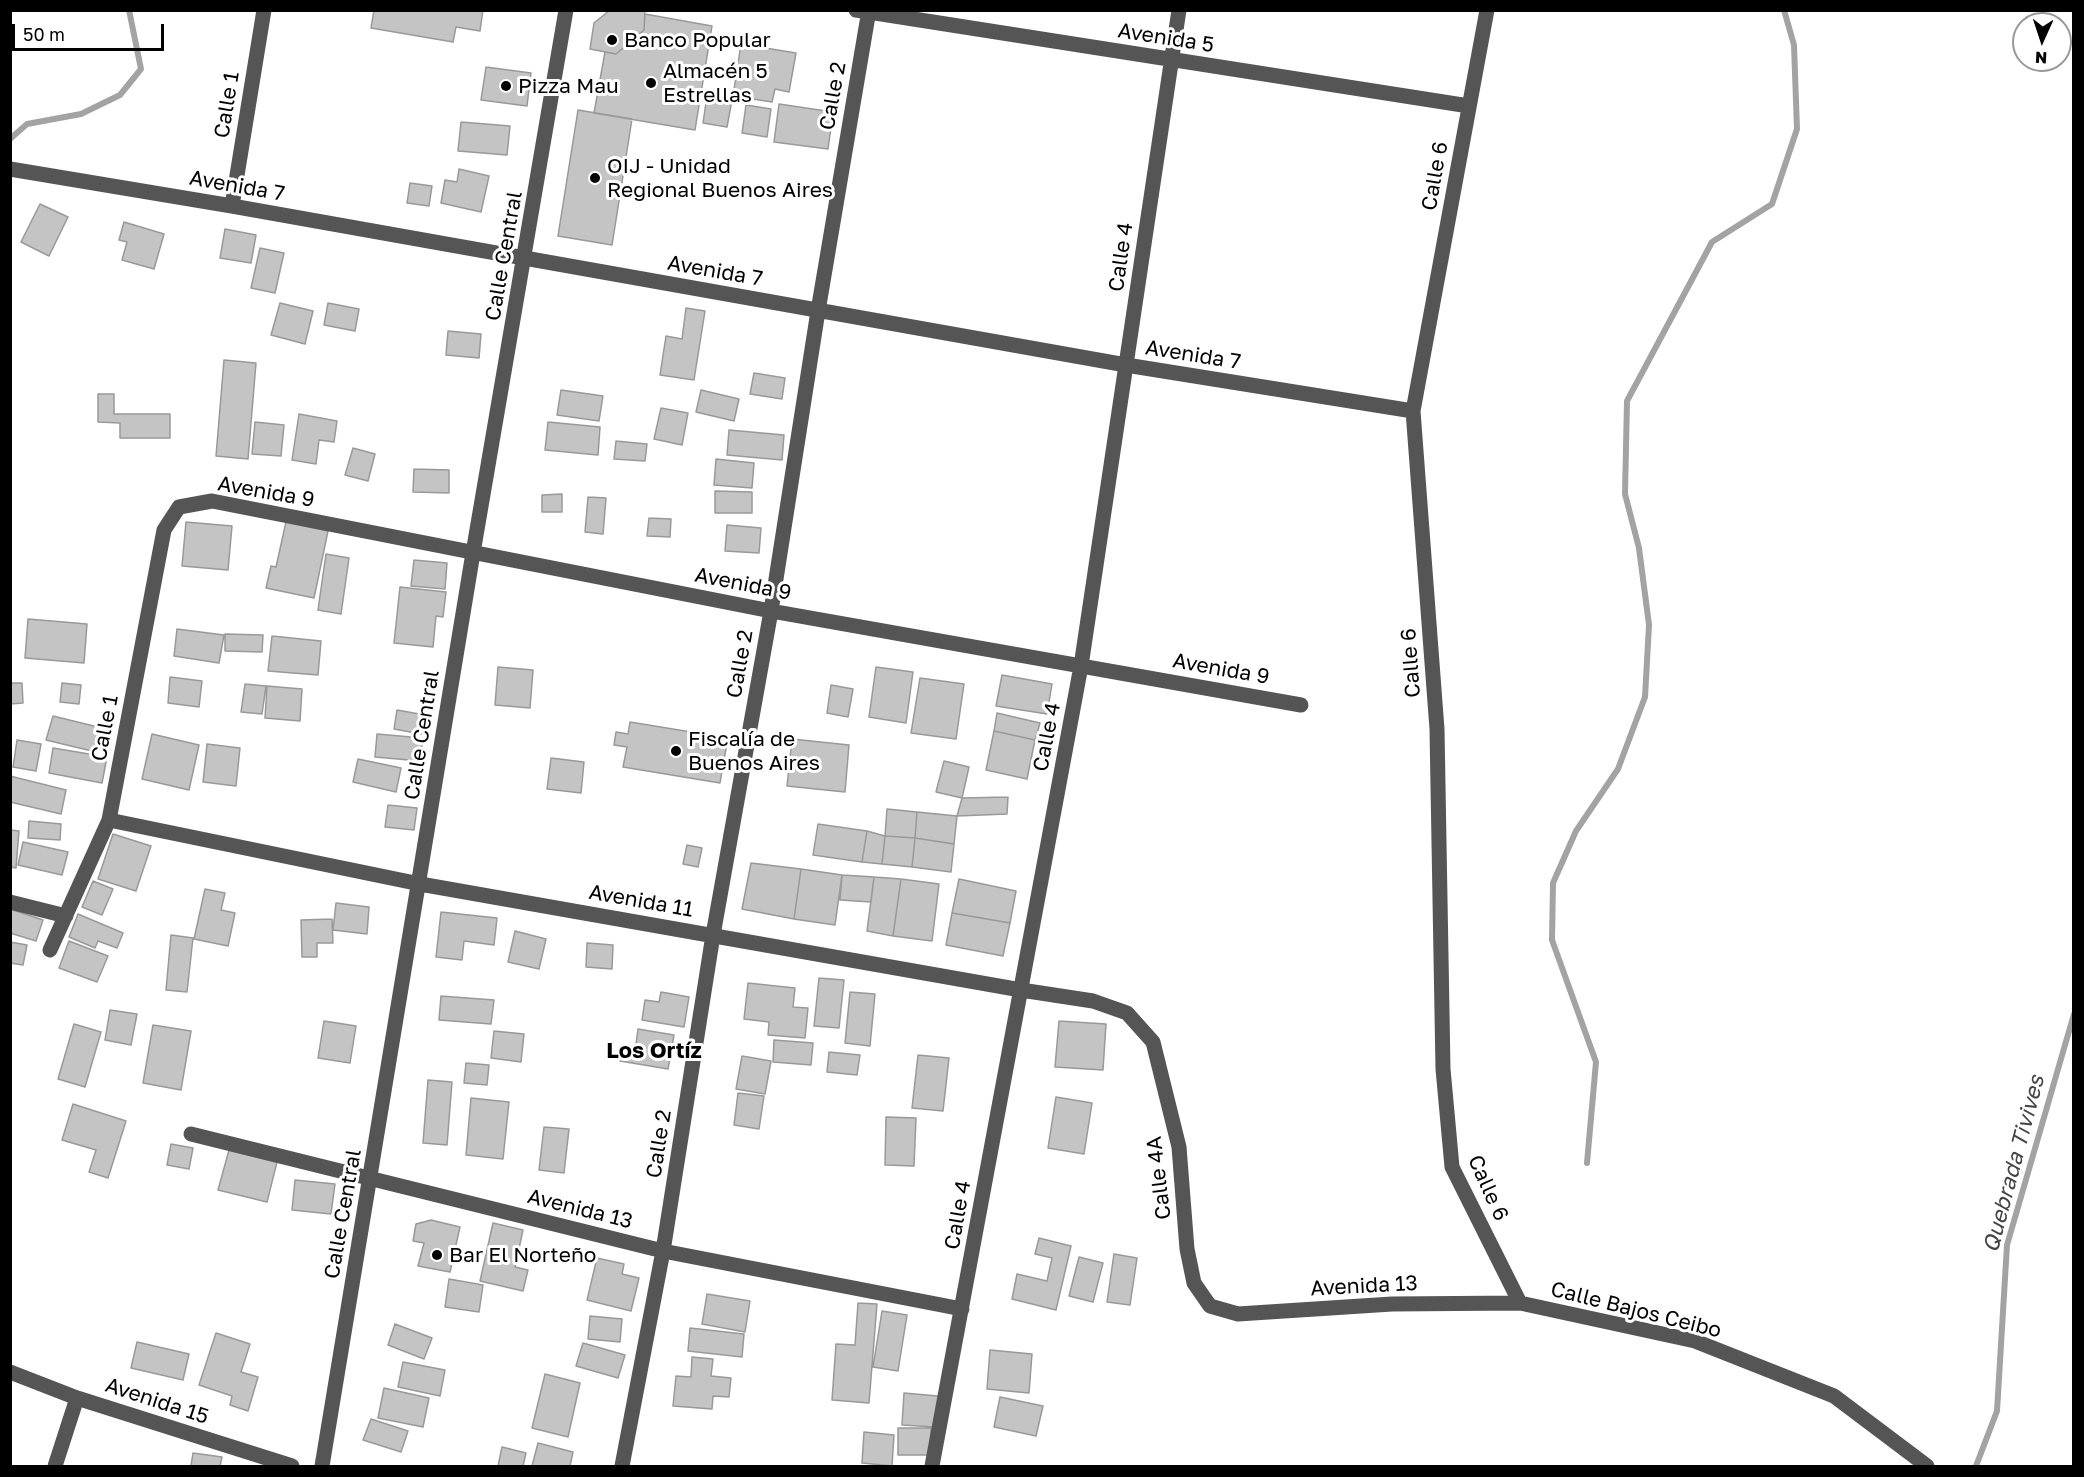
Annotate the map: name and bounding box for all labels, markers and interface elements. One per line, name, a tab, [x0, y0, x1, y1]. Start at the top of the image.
scale bar	[15, 12, 166, 50]
north arrow	[2012, 12, 2072, 72]
street label: Avenida 5	[1116, 18, 1216, 58]
text: 50 m	[23, 23, 65, 45]
place label: Banco Popular	[624, 27, 771, 53]
marker: Banco Popular	[605, 33, 619, 47]
text: N	[2035, 48, 2048, 68]
place label: Almacén 5 Estrellas	[663, 58, 768, 108]
street label: Calle 2	[815, 60, 851, 132]
street label: Calle 1	[209, 70, 245, 140]
place label: Pizza Mau	[518, 73, 619, 99]
marker: Almacén 5 Estrellas	[644, 76, 658, 90]
marker: Pizza Mau	[499, 79, 513, 93]
street label: Calle 6	[1417, 140, 1453, 212]
place label: OIJ - Unidad Regional Buenos Aires	[607, 153, 833, 203]
street label: Avenida 7	[188, 165, 286, 207]
marker: OIJ - Unidad Regional Buenos Aires	[588, 171, 602, 185]
street label: Calle Central	[480, 189, 528, 323]
street label: Calle 4	[1104, 221, 1138, 293]
street label: Avenida 7	[666, 250, 764, 292]
street label: Avenida 7	[1144, 335, 1242, 375]
street label: Avenida 9	[216, 471, 316, 513]
street label: Avenida 9	[693, 562, 793, 606]
street label: Calle 6	[1396, 627, 1426, 699]
street label: Calle 2	[722, 628, 758, 700]
street label: Avenida 9	[1171, 648, 1271, 690]
street label: Calle Central	[399, 668, 445, 802]
street label: Calle 1	[86, 693, 124, 763]
street label: Calle 4	[1028, 700, 1066, 774]
place label: Fiscalía de Buenos Aires	[688, 726, 820, 776]
marker: Fiscalía de Buenos Aires	[669, 744, 683, 758]
street label: Avenida 11	[587, 879, 695, 923]
district label: Los Ortíz	[606, 1038, 702, 1064]
water label: Quebrada Tivives	[1978, 1073, 2050, 1255]
street label: Calle 2	[641, 1108, 677, 1180]
street label: Calle 4A	[1141, 1135, 1177, 1221]
street label: Calle Central	[319, 1147, 367, 1281]
street label: Calle 6	[1462, 1151, 1514, 1225]
street label: Calle 4	[940, 1179, 976, 1251]
street label: Avenida 13	[525, 1184, 635, 1234]
place label: Bar El Norteño	[449, 1242, 596, 1268]
marker: Bar El Norteño	[430, 1248, 444, 1262]
street label: Avenida 13	[1310, 1271, 1418, 1301]
street label: Calle Bajos Ceibo	[1548, 1277, 1724, 1343]
street label: Avenida 15	[102, 1372, 212, 1430]

